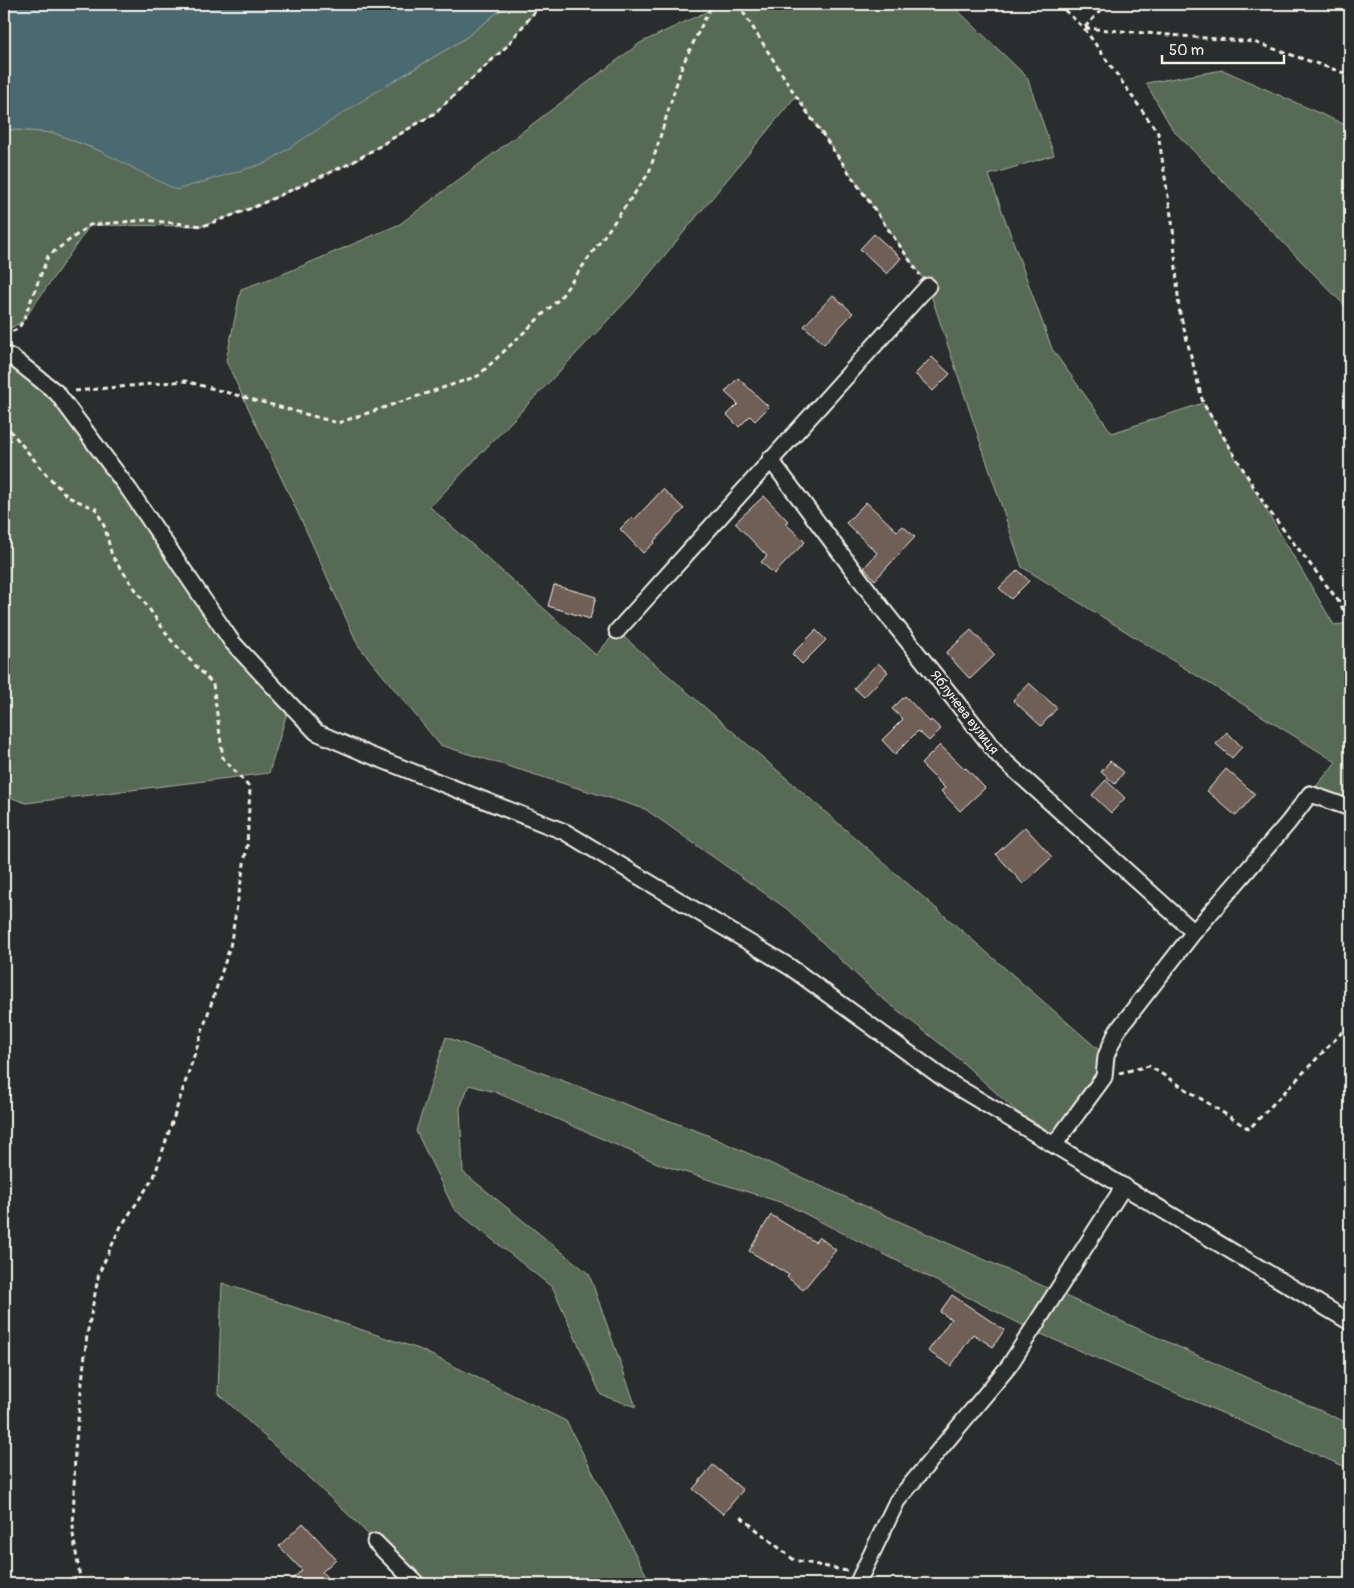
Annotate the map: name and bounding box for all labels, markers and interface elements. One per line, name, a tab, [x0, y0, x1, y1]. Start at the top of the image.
scale bar	[1162, 32, 1284, 64]
text: 50 m	[1169, 41, 1204, 60]
street label: Яблунева вулиця	[927, 667, 1003, 758]

